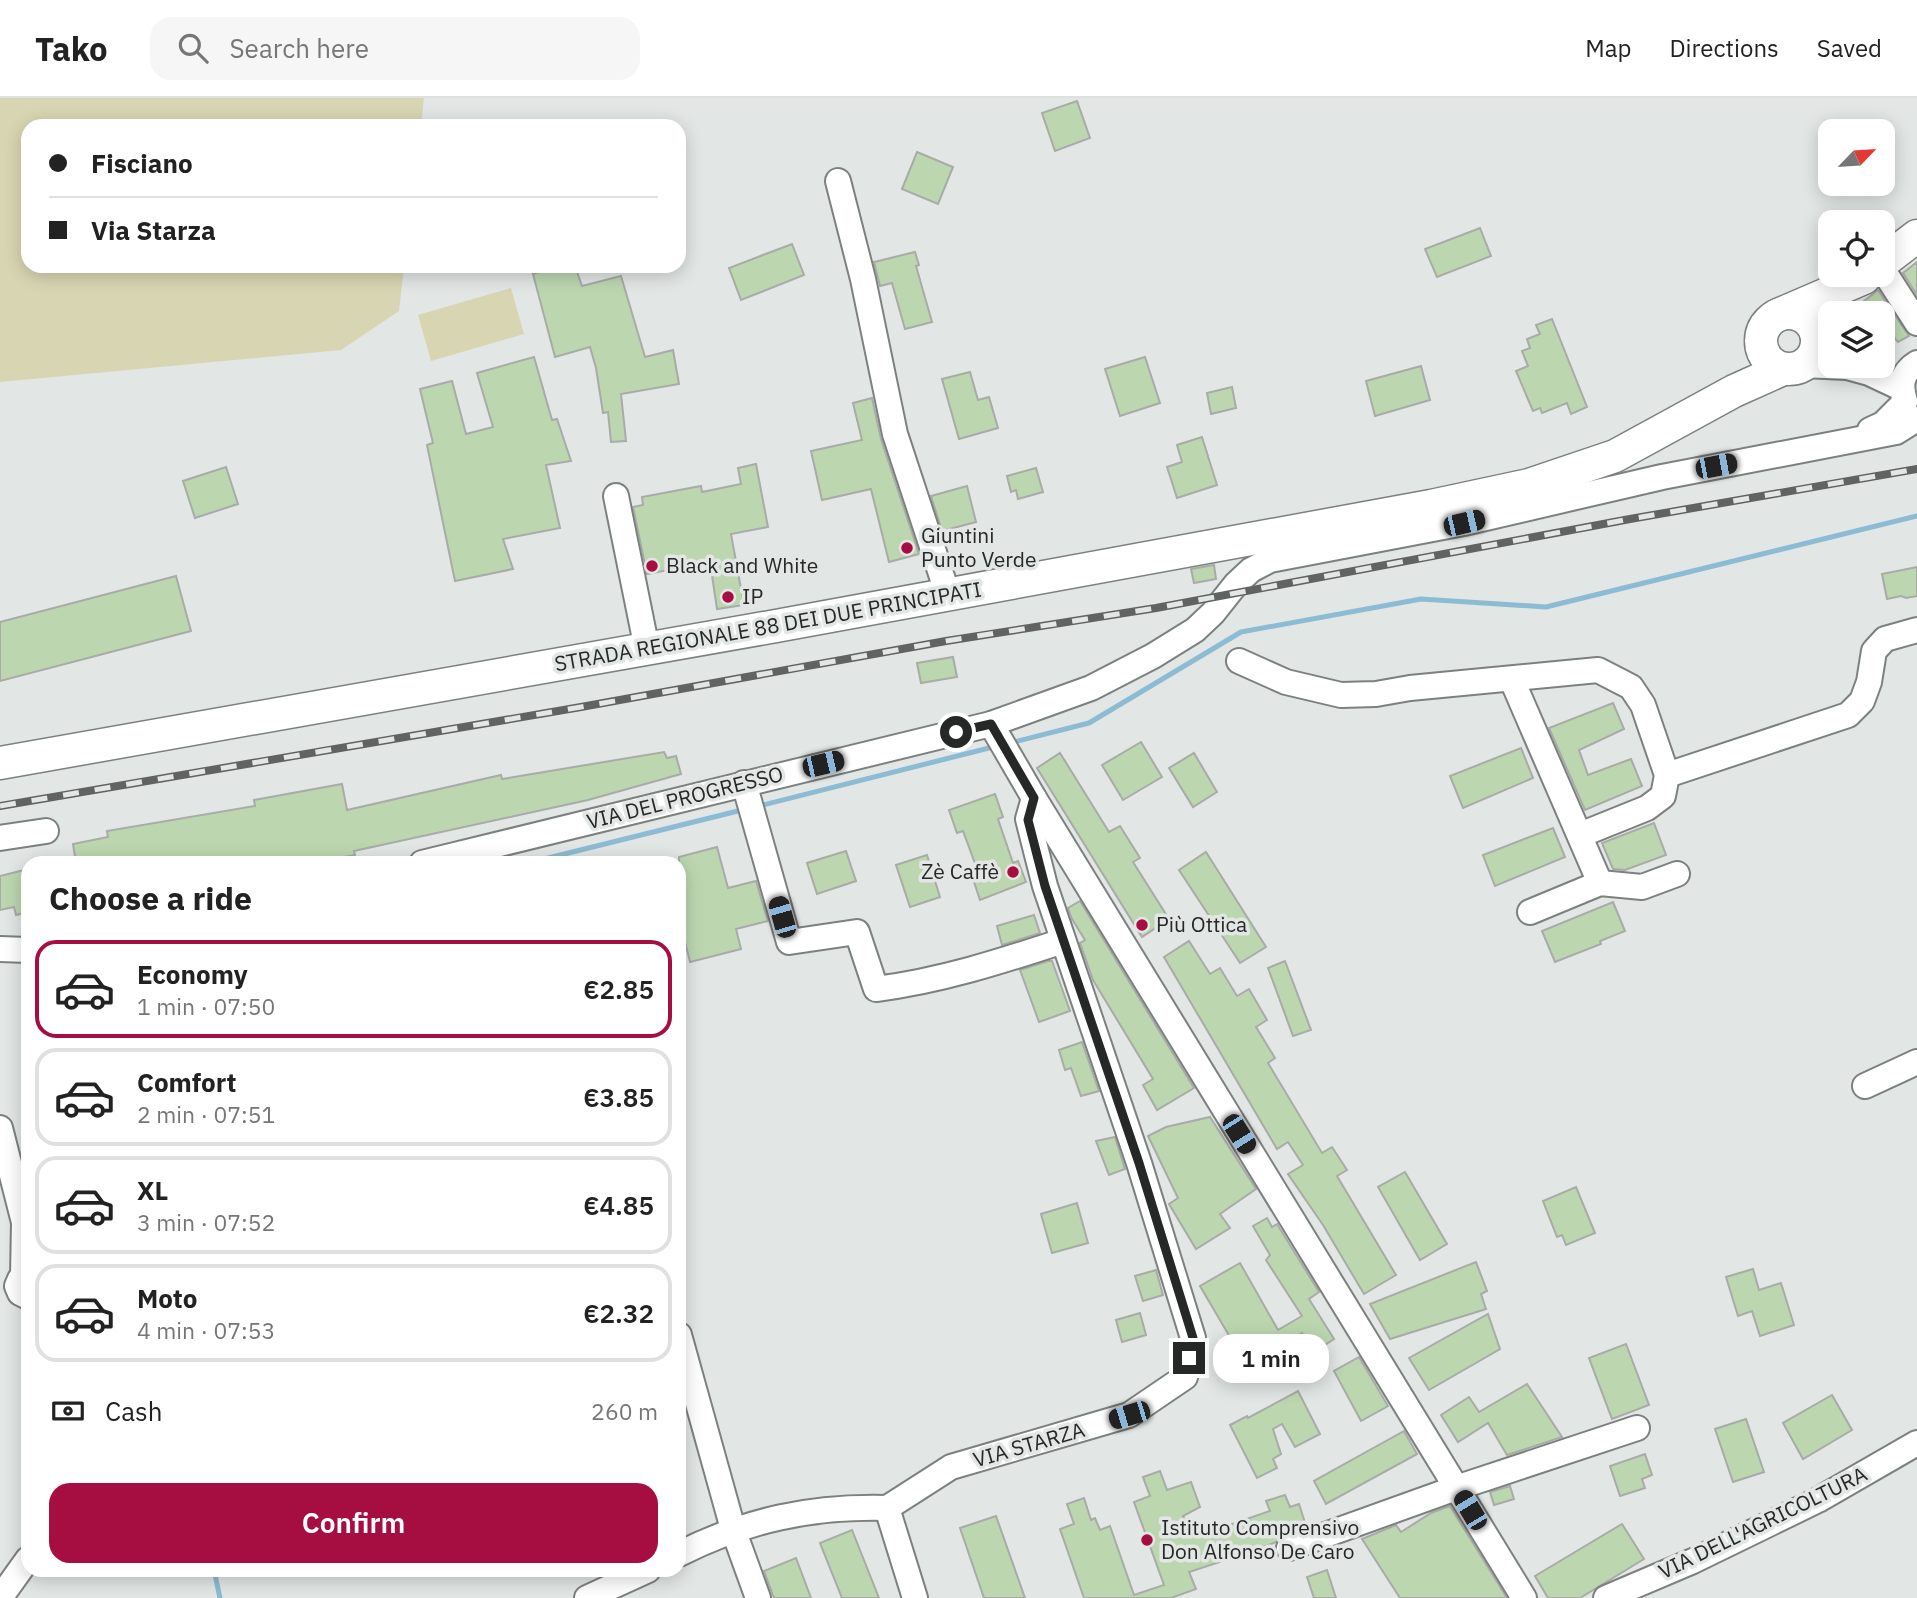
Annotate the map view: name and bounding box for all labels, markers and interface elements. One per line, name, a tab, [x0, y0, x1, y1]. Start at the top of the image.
search box	[150, 17, 640, 80]
text: Tako	[35, 27, 108, 70]
icon: search	[174, 29, 212, 67]
text: Search here	[230, 31, 369, 65]
text: Map	[1585, 32, 1631, 64]
text: Directions	[1669, 32, 1779, 64]
text: Saved	[1817, 32, 1882, 64]
north arrow	[1818, 119, 1895, 196]
map controls	[1818, 119, 1895, 378]
text: Fisciano	[91, 146, 193, 180]
button: locate	[1818, 210, 1895, 287]
text: Via Starza	[91, 213, 216, 247]
button: layers	[1818, 301, 1895, 378]
car	[1694, 452, 1739, 480]
car	[1442, 508, 1487, 538]
place label: Giuntini Punto Verde	[921, 521, 1037, 573]
marker: Giuntini Punto Verde	[899, 540, 915, 556]
place label: Black and White	[666, 551, 818, 579]
marker: Black and White	[644, 558, 660, 574]
street label: STRADA REGIONALE 88 DEI DUE PRINCIPATI	[552, 575, 983, 677]
place label: IP	[742, 582, 763, 610]
marker: IP	[720, 589, 736, 605]
route start	[940, 716, 972, 748]
car	[801, 749, 846, 779]
street label: VIA DEL PROGRESSO	[584, 759, 786, 835]
place label: Zè Caffè	[921, 857, 999, 885]
marker: Zè Caffè	[1005, 864, 1021, 880]
text: Choose a ride	[49, 877, 252, 919]
car	[767, 894, 798, 940]
place label: Più Ottica	[1156, 910, 1247, 938]
marker: Più Ottica	[1134, 917, 1150, 933]
text: Economy	[137, 957, 248, 991]
icon: car	[53, 958, 116, 1021]
text: €2.85	[583, 972, 654, 1006]
text: 1 min · 07:50	[137, 991, 275, 1021]
text: Comfort	[137, 1065, 236, 1099]
icon: car	[53, 1066, 116, 1129]
text: €3.85	[583, 1080, 654, 1114]
text: 2 min · 07:51	[137, 1099, 275, 1129]
car	[1219, 1111, 1260, 1157]
text: XL	[137, 1173, 168, 1207]
icon: car	[53, 1174, 116, 1237]
text: €4.85	[583, 1188, 654, 1222]
text: 3 min · 07:52	[137, 1207, 275, 1237]
text: Moto	[137, 1281, 197, 1315]
icon: car	[53, 1282, 116, 1345]
text: €2.32	[583, 1296, 654, 1330]
text: 4 min · 07:53	[137, 1315, 275, 1345]
callout: 1 min	[1214, 1334, 1329, 1382]
route end	[1173, 1342, 1205, 1374]
text: 1 min	[1241, 1343, 1301, 1373]
icon: cash	[49, 1392, 87, 1430]
text: Cash	[105, 1394, 162, 1428]
text: 260 m	[591, 1396, 658, 1426]
car	[1106, 1399, 1153, 1431]
street label: VIA STARZA	[970, 1415, 1088, 1473]
street label: VIA DELL'AGRICOLTURA	[1654, 1459, 1872, 1585]
button: Confirm	[49, 1483, 658, 1563]
car	[1451, 1487, 1490, 1533]
place label: Istituto Comprensivo Don Alfonso De Caro	[1161, 1513, 1359, 1565]
marker: Istituto Comprensivo Don Alfonso De Caro	[1139, 1532, 1155, 1548]

